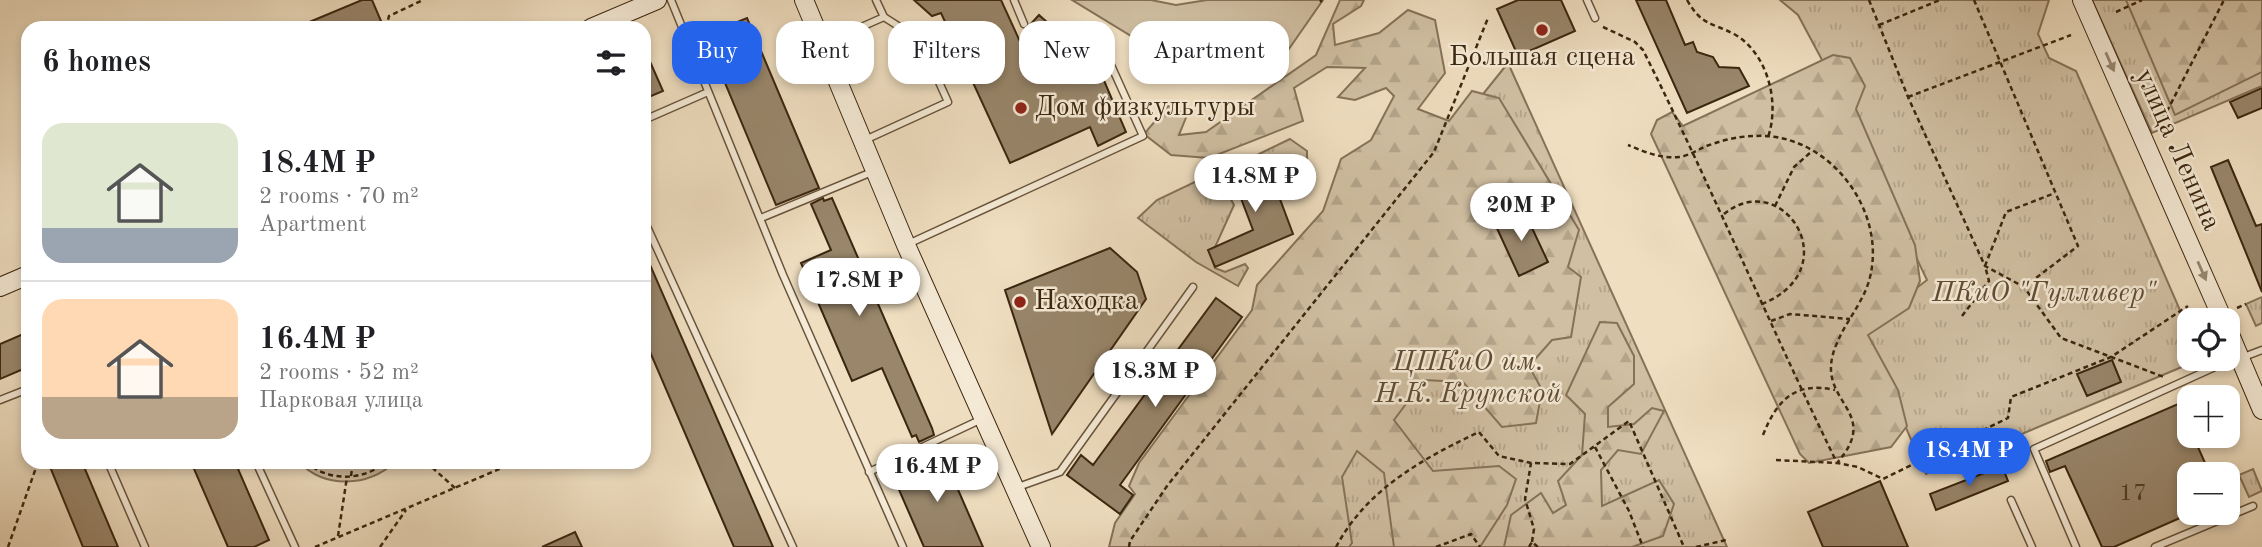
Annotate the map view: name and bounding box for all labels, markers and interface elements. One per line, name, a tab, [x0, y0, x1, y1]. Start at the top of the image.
chip: Buy	[672, 21, 762, 84]
chip: Rent	[776, 21, 874, 84]
chip: Filters	[888, 21, 1005, 84]
chip: New	[1019, 21, 1115, 84]
chip: Apartment	[1129, 21, 1289, 84]
marker: Большая сцена	[1534, 22, 1550, 38]
icon: filters	[592, 44, 630, 82]
place label: Большая сцена	[1449, 44, 1635, 72]
text: 6 homes	[42, 48, 151, 78]
one-way arrow	[2105, 52, 2116, 73]
street label: улица Ленина	[2129, 65, 2225, 235]
place label: Дом физкультуры	[1035, 94, 1255, 122]
marker: Дом физкультуры	[1013, 100, 1029, 116]
text: 18.4M ₽	[259, 149, 376, 179]
icon: home	[98, 151, 182, 235]
pin: 14.8M ₽	[1190, 154, 1320, 214]
text: 14.8M ₽	[1210, 165, 1300, 188]
pin: 20M ₽	[1472, 184, 1570, 243]
text: 2 rooms · 70 m²	[259, 185, 419, 208]
text: 20M ₽	[1486, 194, 1556, 217]
text: Apartment	[259, 213, 367, 236]
pin: 17.8M ₽	[794, 258, 924, 318]
one-way arrow	[2197, 260, 2208, 281]
text: 17.8M ₽	[814, 269, 904, 292]
park label: ПКиО "Гулливер"	[1931, 280, 2157, 308]
place label: Находка	[1034, 288, 1139, 316]
marker: Находка	[1012, 294, 1028, 310]
map controls	[2177, 308, 2240, 525]
button: locate	[2177, 308, 2240, 371]
text: 16.4M ₽	[259, 325, 376, 355]
icon: home	[98, 327, 182, 411]
park label: ЦПКиО им. Н.К. Крупской	[1373, 349, 1562, 409]
pin: 18.3M ₽	[1090, 350, 1220, 409]
text: 18.3M ₽	[1110, 360, 1200, 383]
text: 2 rooms · 52 m²	[259, 361, 419, 384]
button: +	[2177, 385, 2240, 448]
text: Парковая улица	[259, 389, 423, 412]
pin: 18.4M ₽	[1904, 428, 2034, 488]
text: 18.4M ₽	[1924, 439, 2014, 462]
pin: 16.4M ₽	[872, 444, 1002, 504]
text: 16.4M ₽	[892, 455, 982, 478]
button: −	[2177, 462, 2240, 525]
house number: 17	[2119, 482, 2147, 506]

